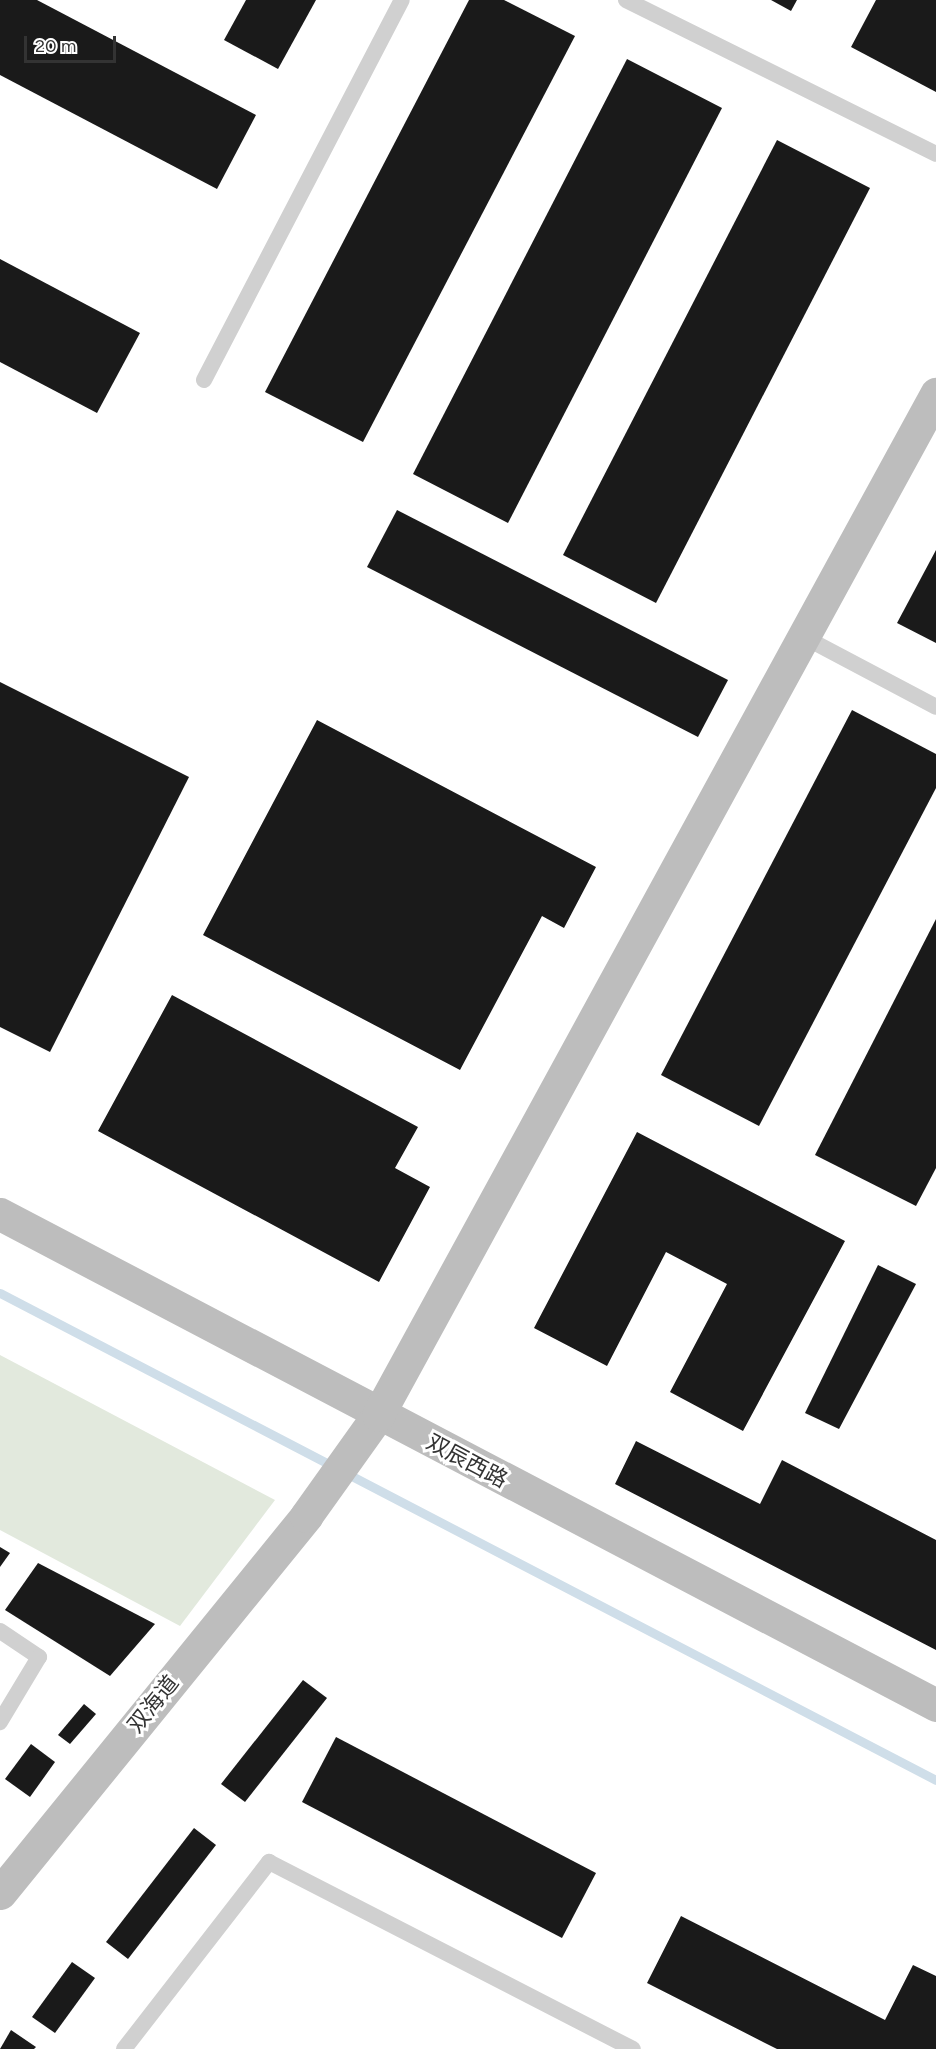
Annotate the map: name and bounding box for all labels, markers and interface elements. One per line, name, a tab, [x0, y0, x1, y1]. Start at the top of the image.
scale bar	[27, 24, 118, 62]
text: 20 m	[35, 35, 76, 57]
street label: 双辰西路	[422, 1429, 512, 1493]
street label: 双海道	[122, 1670, 184, 1738]

